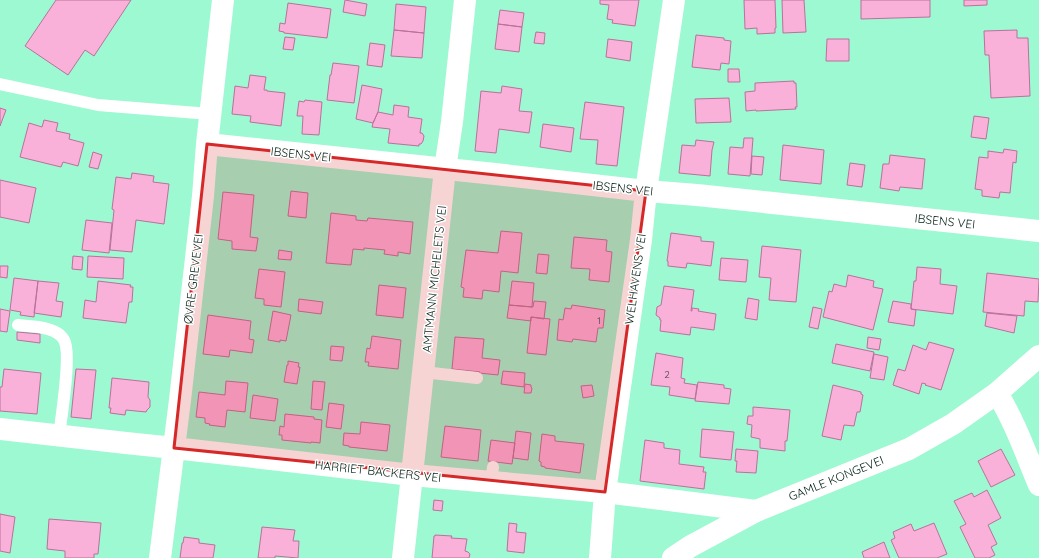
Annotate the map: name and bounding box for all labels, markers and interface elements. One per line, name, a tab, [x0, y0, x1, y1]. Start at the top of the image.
street label: IBSENS VEI	[270, 143, 332, 165]
street label: IBSENS VEI	[592, 177, 654, 199]
street label: AMTMANN MICHELETS VEI	[419, 205, 449, 353]
street label: IBSENS VEI	[914, 210, 976, 232]
street label: ØVRE GREVEVEI	[180, 233, 206, 325]
street label: WELHAVENS VEI	[621, 233, 649, 325]
house number: 1	[597, 314, 601, 327]
house number: 2	[664, 368, 670, 381]
street label: GAMLE KONGEVEI	[786, 452, 886, 504]
street label: HARRIET BACKERS VEI	[314, 457, 442, 485]

